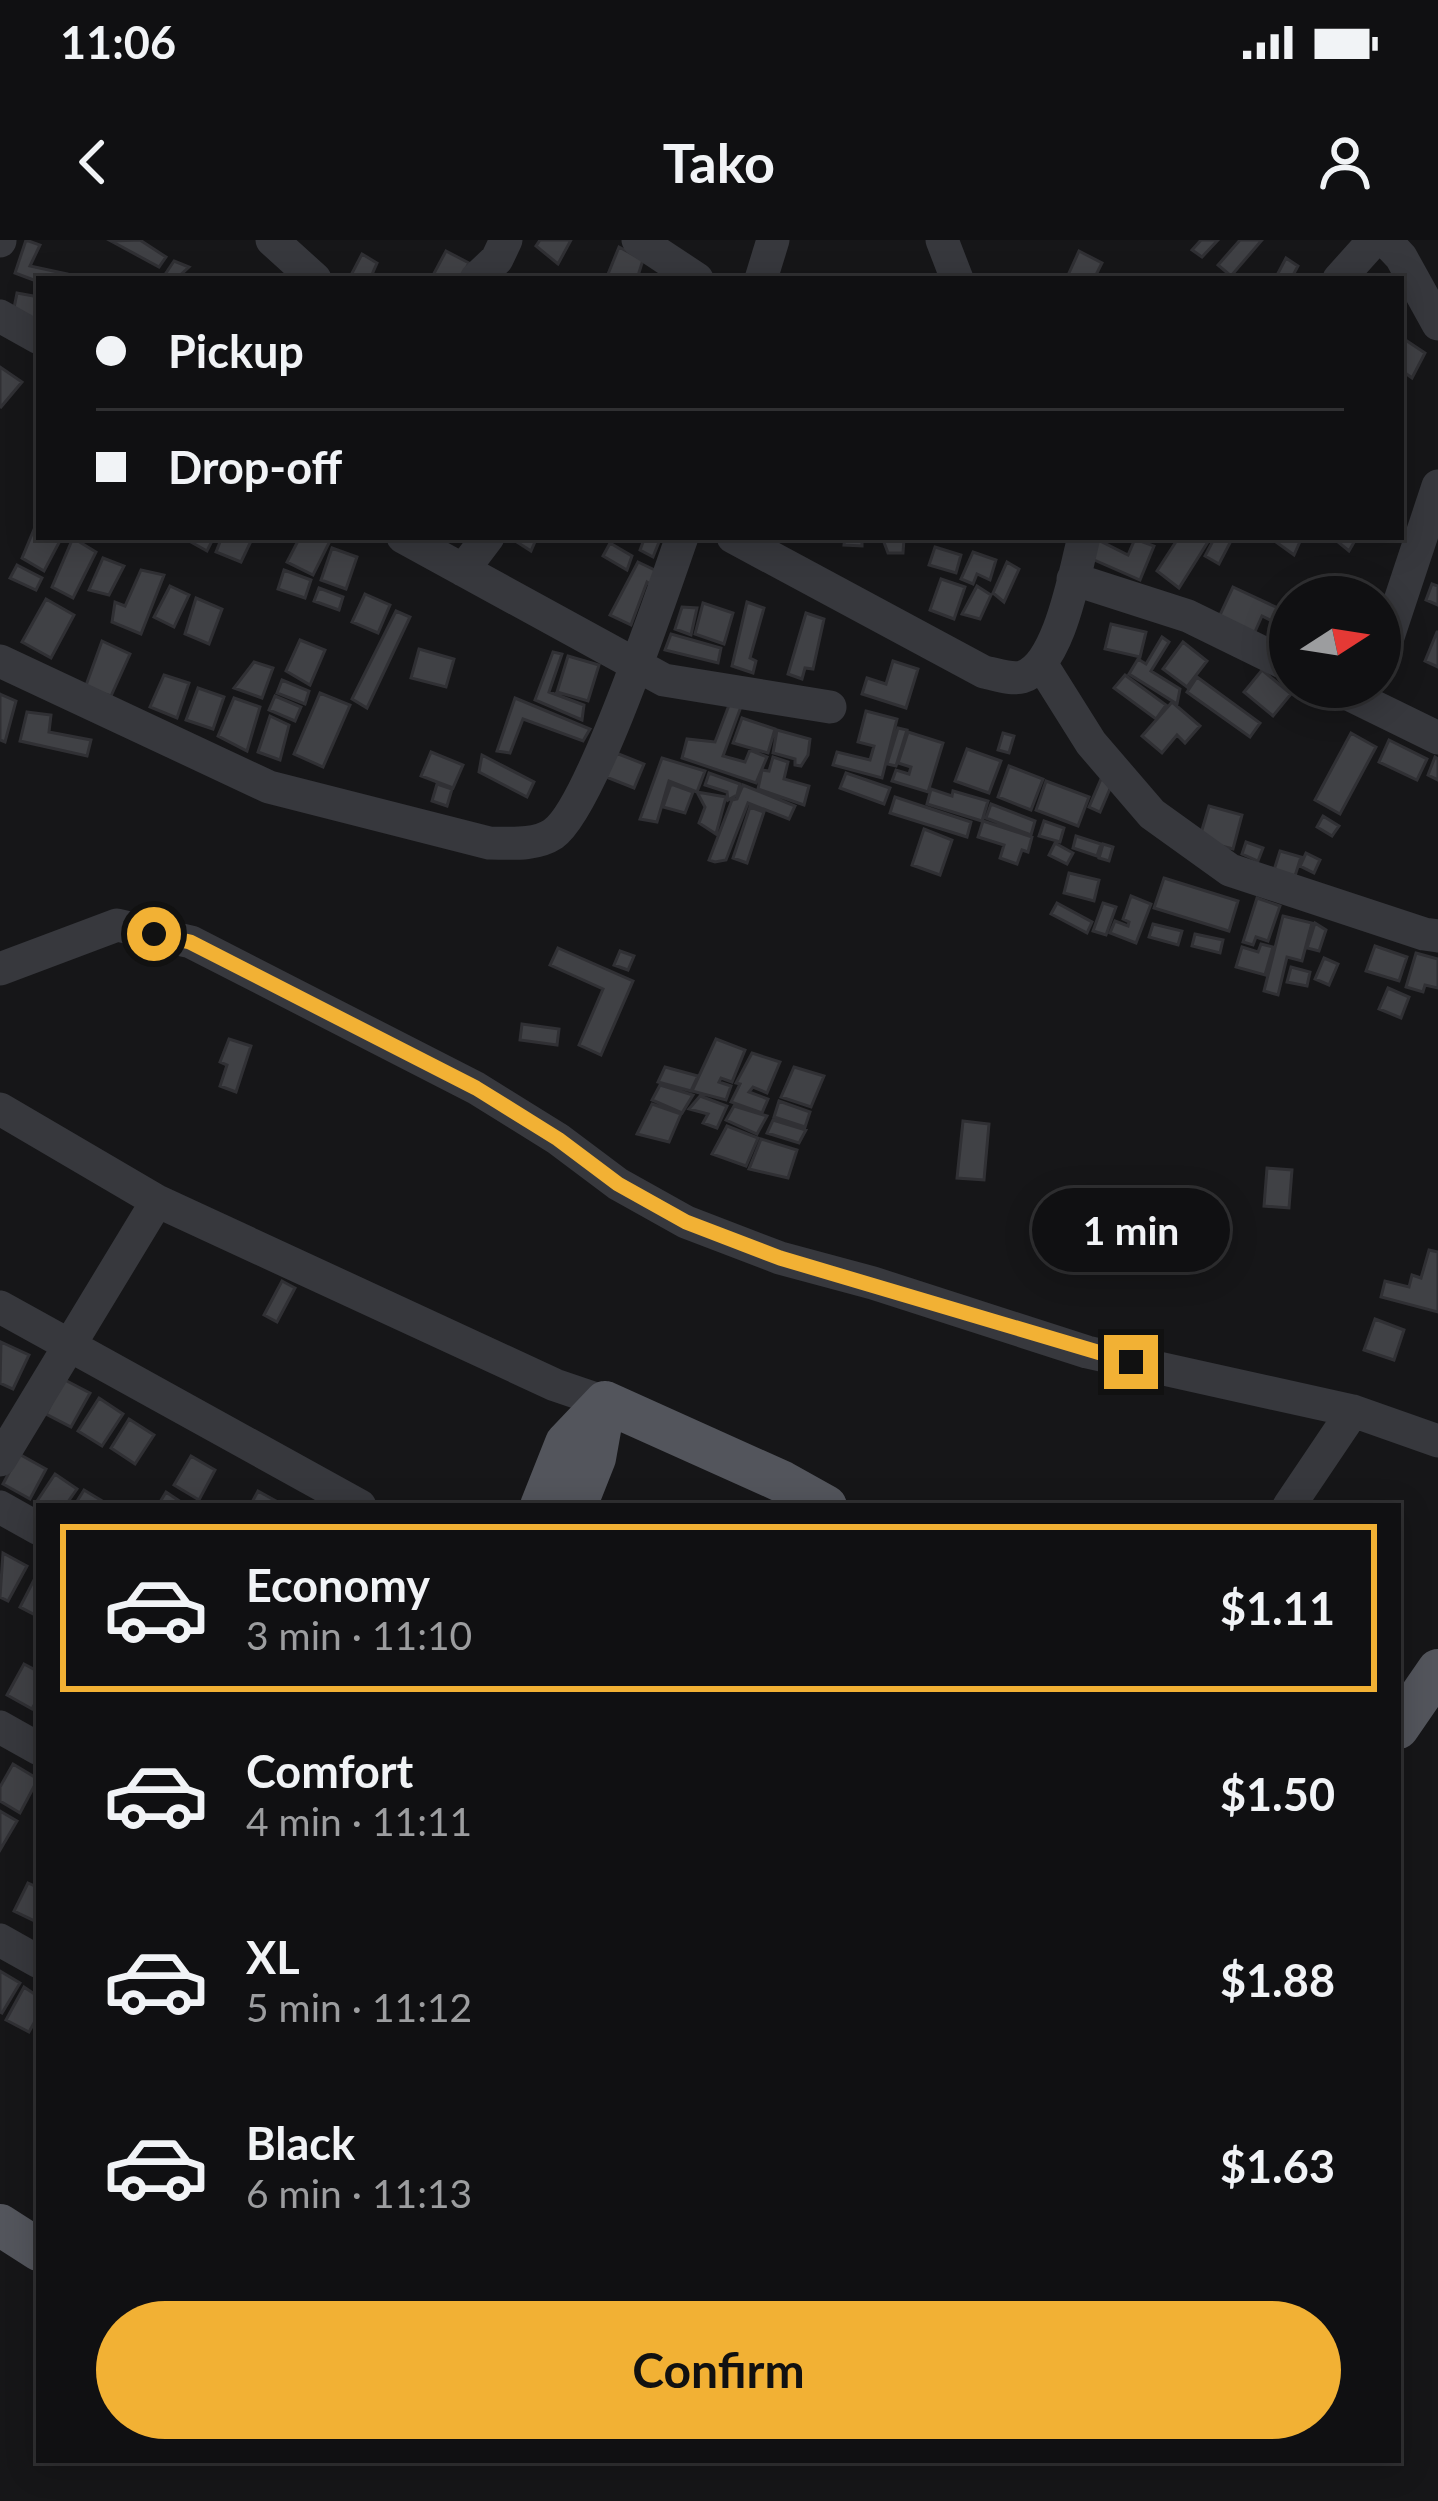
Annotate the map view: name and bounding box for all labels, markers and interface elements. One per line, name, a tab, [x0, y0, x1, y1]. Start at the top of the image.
text: 11:06	[60, 15, 176, 69]
icon: back	[60, 129, 126, 195]
icon: person	[1312, 129, 1378, 195]
text: Tako	[663, 130, 775, 195]
text: Pickup	[168, 324, 304, 378]
text: Drop-off	[168, 440, 342, 494]
north arrow	[1269, 576, 1401, 708]
map controls	[1269, 576, 1401, 708]
route start	[127, 907, 181, 961]
callout: 1 min	[1032, 1188, 1230, 1272]
text: 1 min	[1083, 1207, 1179, 1253]
route end	[1104, 1335, 1158, 1389]
icon: car	[102, 1554, 210, 1662]
text: Economy	[246, 1558, 430, 1612]
text: $1.11	[1220, 1581, 1335, 1635]
text: 3 min · 11:10	[246, 1612, 472, 1658]
icon: car	[102, 1740, 210, 1848]
text: Comfort	[246, 1744, 413, 1798]
text: $1.50	[1220, 1767, 1335, 1821]
text: 4 min · 11:11	[246, 1798, 472, 1844]
icon: car	[102, 1926, 210, 2034]
text: XL	[246, 1930, 300, 1984]
text: $1.88	[1220, 1953, 1335, 2007]
text: 5 min · 11:12	[246, 1984, 472, 2030]
icon: car	[102, 2112, 210, 2220]
text: Black	[246, 2116, 355, 2170]
text: $1.63	[1220, 2139, 1335, 2193]
text: 6 min · 11:13	[246, 2170, 472, 2216]
button: Confirm	[96, 2301, 1341, 2439]

